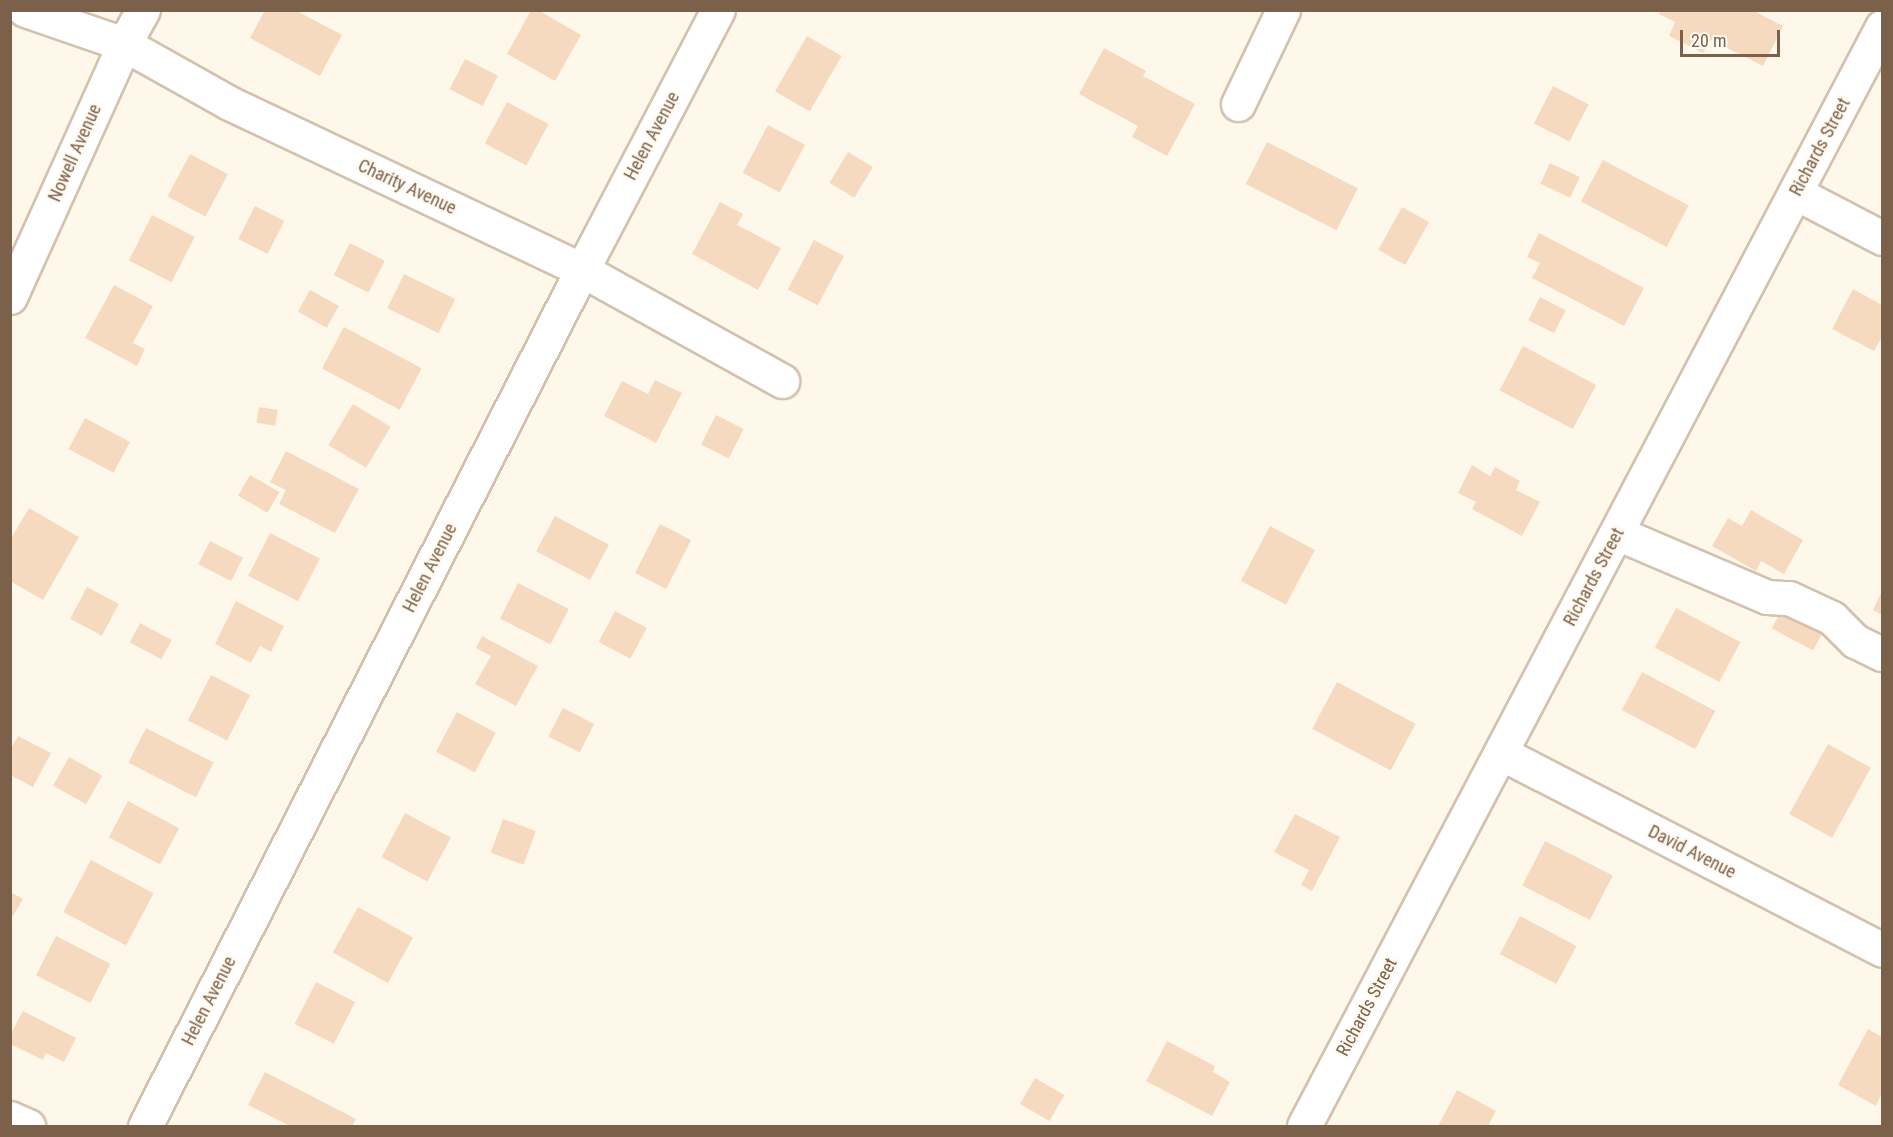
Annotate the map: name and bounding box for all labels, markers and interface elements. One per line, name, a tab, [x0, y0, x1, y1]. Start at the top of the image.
scale bar	[1683, 18, 1784, 56]
text: 20 m	[1691, 30, 1726, 51]
street label: Helen Avenue	[620, 88, 684, 184]
street label: Richards Street	[1785, 94, 1855, 200]
street label: Nowell Avenue	[44, 101, 106, 205]
street label: Charity Avenue	[354, 155, 460, 219]
street label: Helen Avenue	[398, 520, 462, 616]
street label: Richards Street	[1559, 524, 1629, 630]
street label: David Avenue	[1645, 821, 1739, 883]
street label: Helen Avenue	[177, 953, 241, 1049]
street label: Richards Street	[1332, 954, 1402, 1060]

